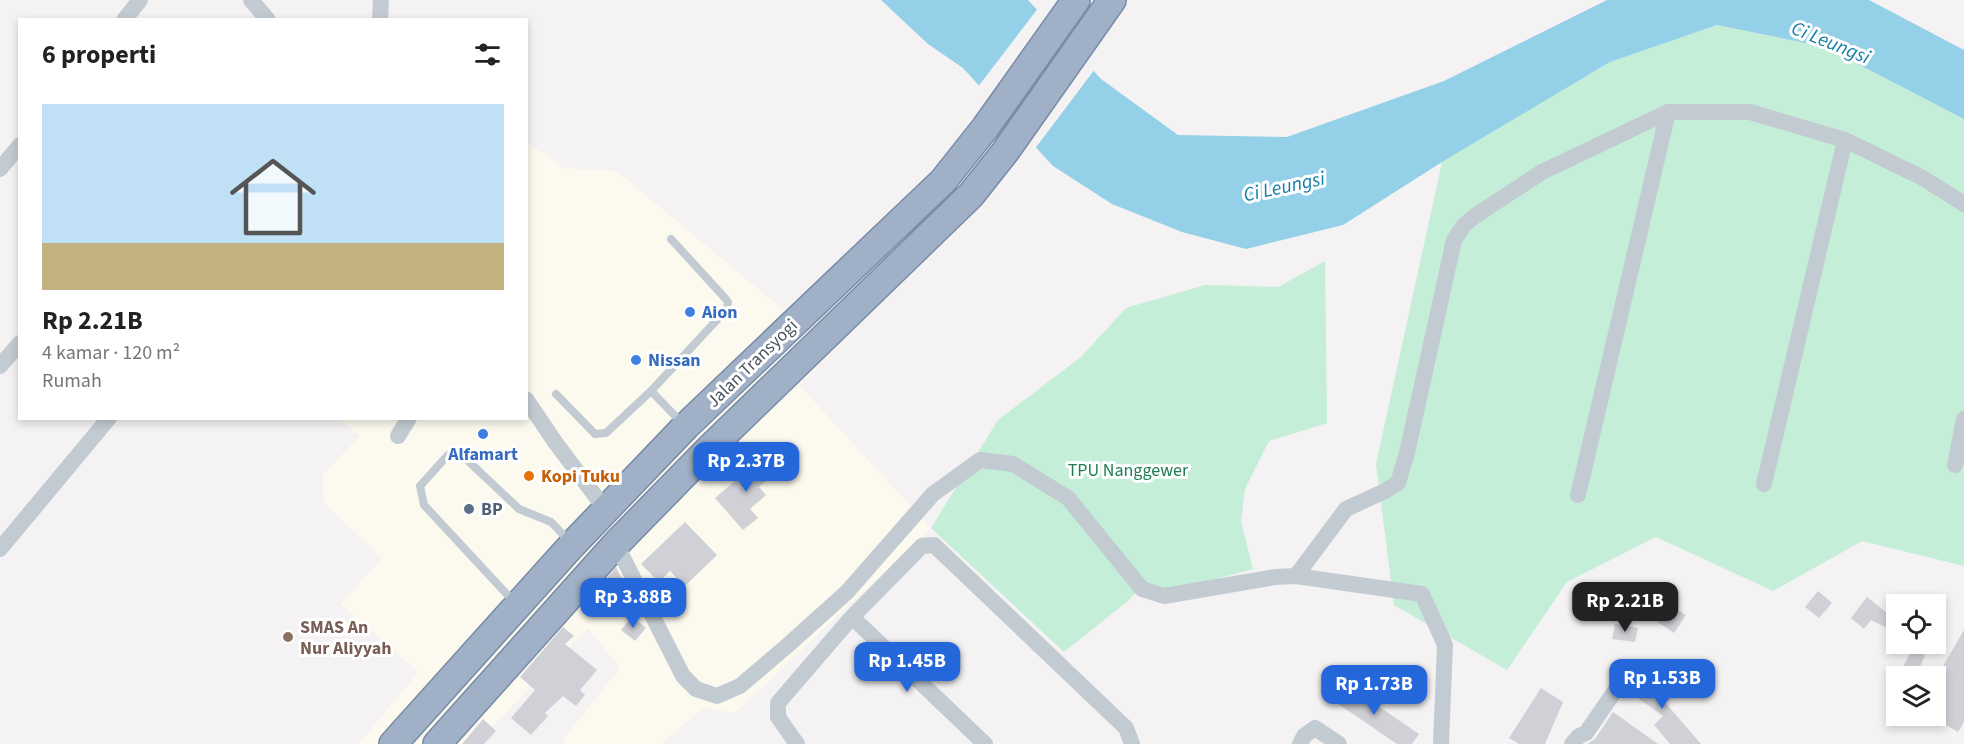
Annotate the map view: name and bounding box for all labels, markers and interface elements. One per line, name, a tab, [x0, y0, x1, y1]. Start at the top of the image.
water label: Ci Leungsi	[1787, 14, 1874, 71]
text: 6 properti	[42, 36, 156, 73]
icon: filters	[471, 38, 504, 71]
icon: home	[219, 143, 327, 251]
water label: Ci Leungsi	[1241, 165, 1328, 209]
place label: Aion	[701, 300, 738, 325]
text: Rp 2.21B	[42, 302, 143, 339]
marker: Aion	[683, 305, 697, 319]
street label: Jalan Transyogi	[701, 314, 803, 413]
text: 4 kamar · 120 m²	[42, 339, 180, 367]
place label: Nissan	[648, 348, 701, 373]
marker: Nissan	[629, 353, 643, 367]
text: Rumah	[42, 367, 102, 395]
marker: Alfamart	[476, 427, 490, 441]
place label: Alfamart	[447, 442, 518, 467]
pin: Rp 2.37B	[684, 442, 808, 493]
text: Rp 2.37B	[707, 447, 785, 475]
park label: TPU Nanggewer	[1068, 458, 1189, 483]
place label: Kopi Tuku	[541, 464, 620, 489]
marker: Kopi Tuku	[522, 469, 536, 483]
place label: BP	[481, 497, 503, 522]
marker: BP	[462, 502, 476, 516]
pin: Rp 3.88B	[571, 578, 695, 629]
pin: Rp 2.21B	[1563, 582, 1687, 633]
text: Rp 3.88B	[594, 583, 672, 611]
text: Rp 2.21B	[1586, 587, 1664, 615]
map controls	[1886, 594, 1946, 726]
button: locate	[1886, 594, 1946, 654]
place label: SMAS An Nur Aliyyah	[300, 615, 392, 661]
marker: SMAS An Nur Aliyyah	[281, 630, 295, 644]
pin: Rp 1.45B	[845, 642, 969, 693]
text: Rp 1.45B	[868, 647, 946, 675]
pin: Rp 1.53B	[1600, 659, 1724, 710]
text: Rp 1.53B	[1623, 664, 1701, 692]
pin: Rp 1.73B	[1312, 665, 1436, 716]
button: layers	[1886, 666, 1946, 726]
text: Rp 1.73B	[1335, 670, 1413, 698]

